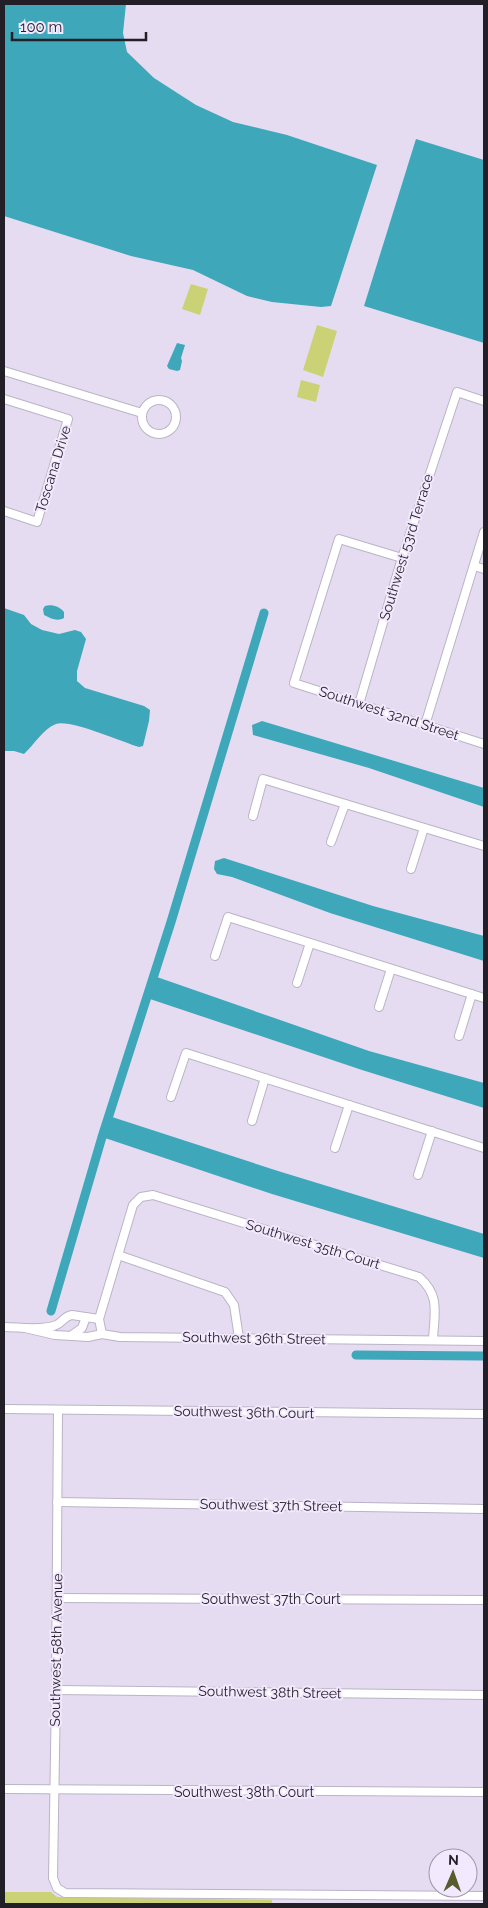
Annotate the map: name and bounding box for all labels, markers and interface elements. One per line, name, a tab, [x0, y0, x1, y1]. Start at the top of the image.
scale bar	[12, 10, 146, 42]
text: 100 m	[20, 18, 62, 36]
street label: Toscana Drive	[32, 424, 74, 514]
street label: Southwest 53rd Terrace	[376, 472, 436, 622]
street label: Southwest 32nd Street	[317, 683, 461, 743]
street label: Southwest 35th Court	[244, 1216, 382, 1272]
street label: Southwest 36th Street	[182, 1329, 326, 1347]
street label: Southwest 36th Court	[174, 1403, 315, 1421]
street label: Southwest 37th Street	[200, 1496, 343, 1514]
street label: Southwest 58th Avenue	[47, 1573, 65, 1727]
street label: Southwest 37th Court	[201, 1591, 341, 1607]
street label: Southwest 38th Street	[198, 1683, 342, 1701]
street label: Southwest 38th Court	[174, 1784, 314, 1800]
north arrow	[428, 1848, 478, 1898]
text: N	[448, 1852, 459, 1868]

